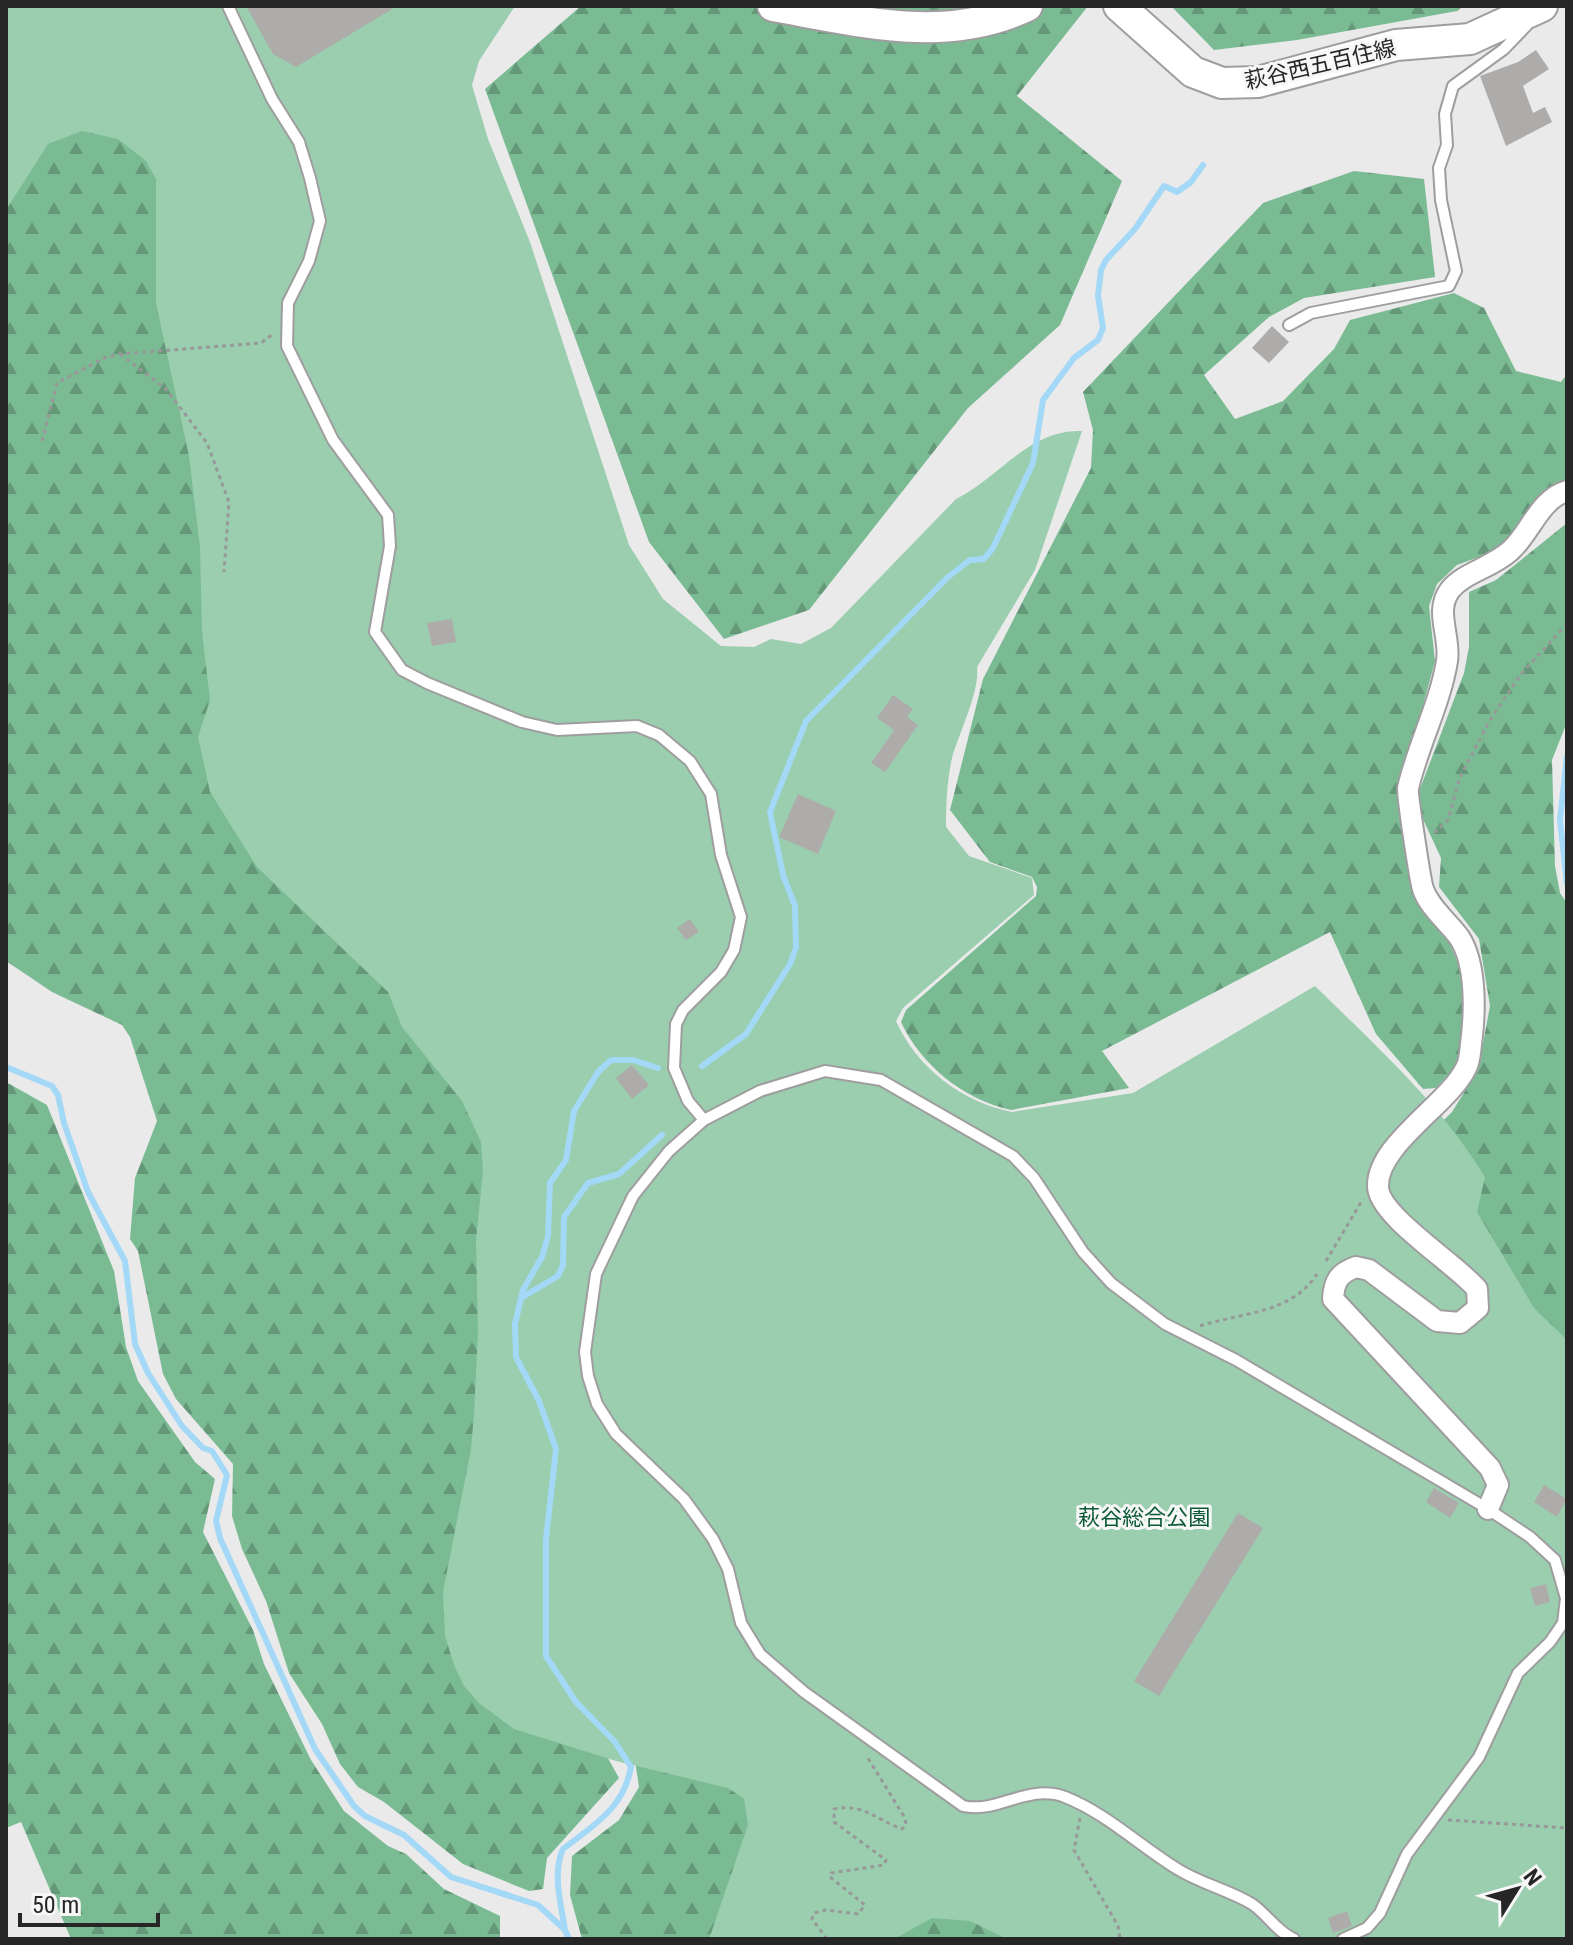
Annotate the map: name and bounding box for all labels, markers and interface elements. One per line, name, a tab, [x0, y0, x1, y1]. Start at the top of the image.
street label: 萩谷西五百住線	[1242, 35, 1398, 94]
park label: 萩谷総合公園	[1078, 1505, 1210, 1530]
north arrow	[1477, 1849, 1557, 1929]
text: N	[1519, 1864, 1547, 1890]
scale bar	[20, 1877, 158, 1927]
text: 50 m	[32, 1891, 79, 1919]

